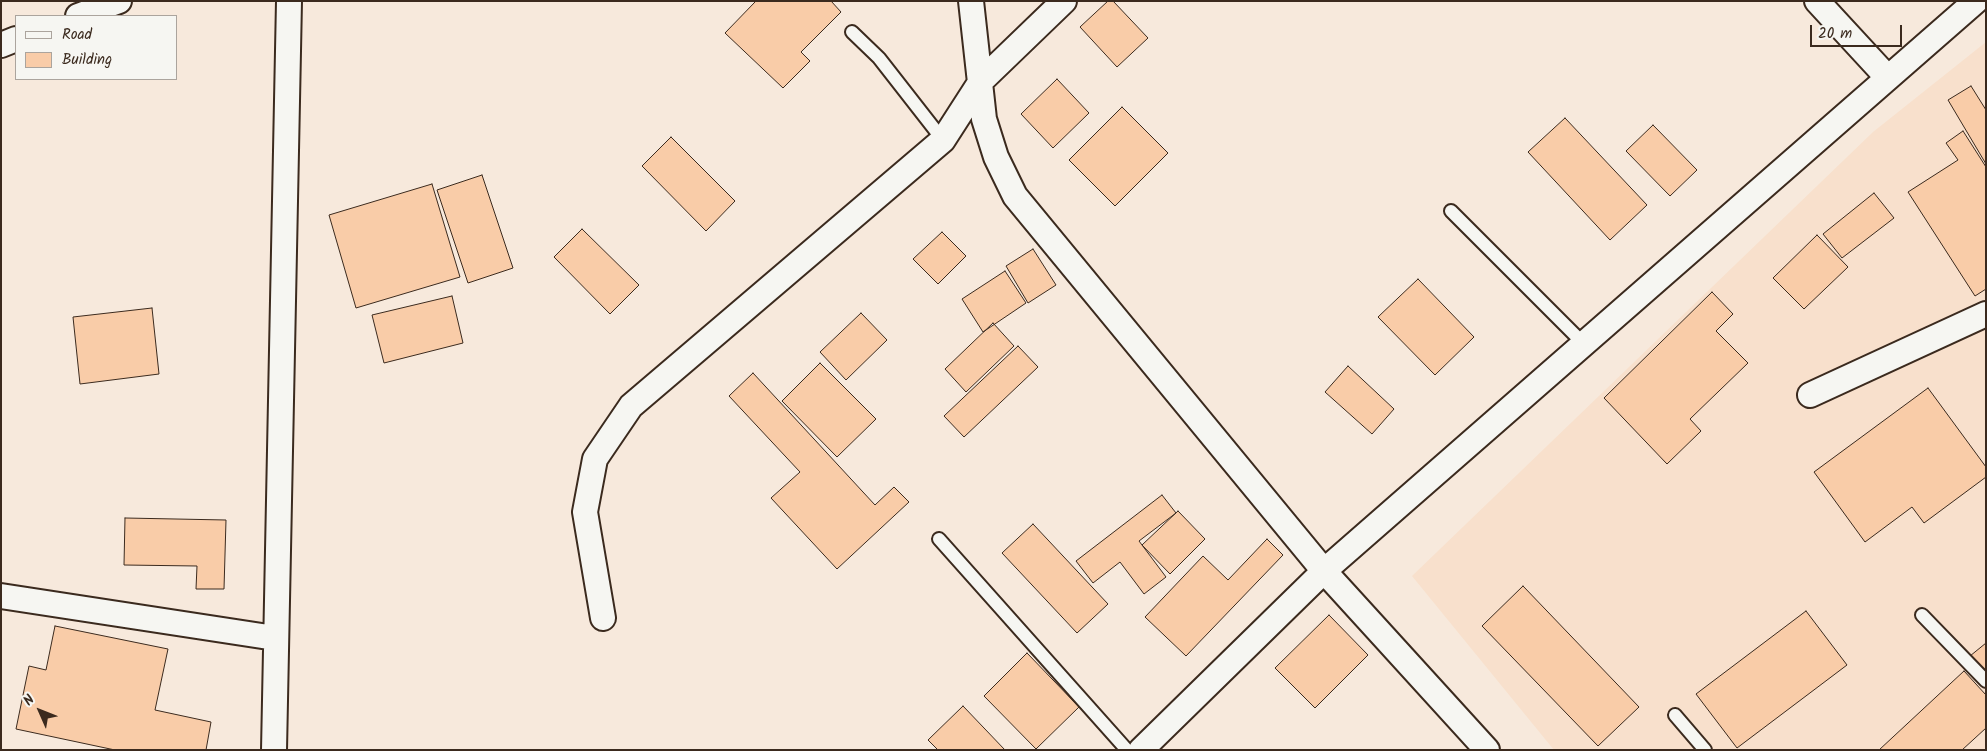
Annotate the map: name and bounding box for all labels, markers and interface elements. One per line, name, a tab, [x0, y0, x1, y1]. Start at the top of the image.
legend	[15, 15, 178, 80]
scale bar	[1812, 15, 1904, 47]
text: 20 m	[1818, 22, 1852, 46]
text: Road	[62, 23, 92, 47]
text: Building	[62, 48, 112, 72]
north arrow	[15, 686, 65, 736]
text: N	[18, 690, 40, 711]

